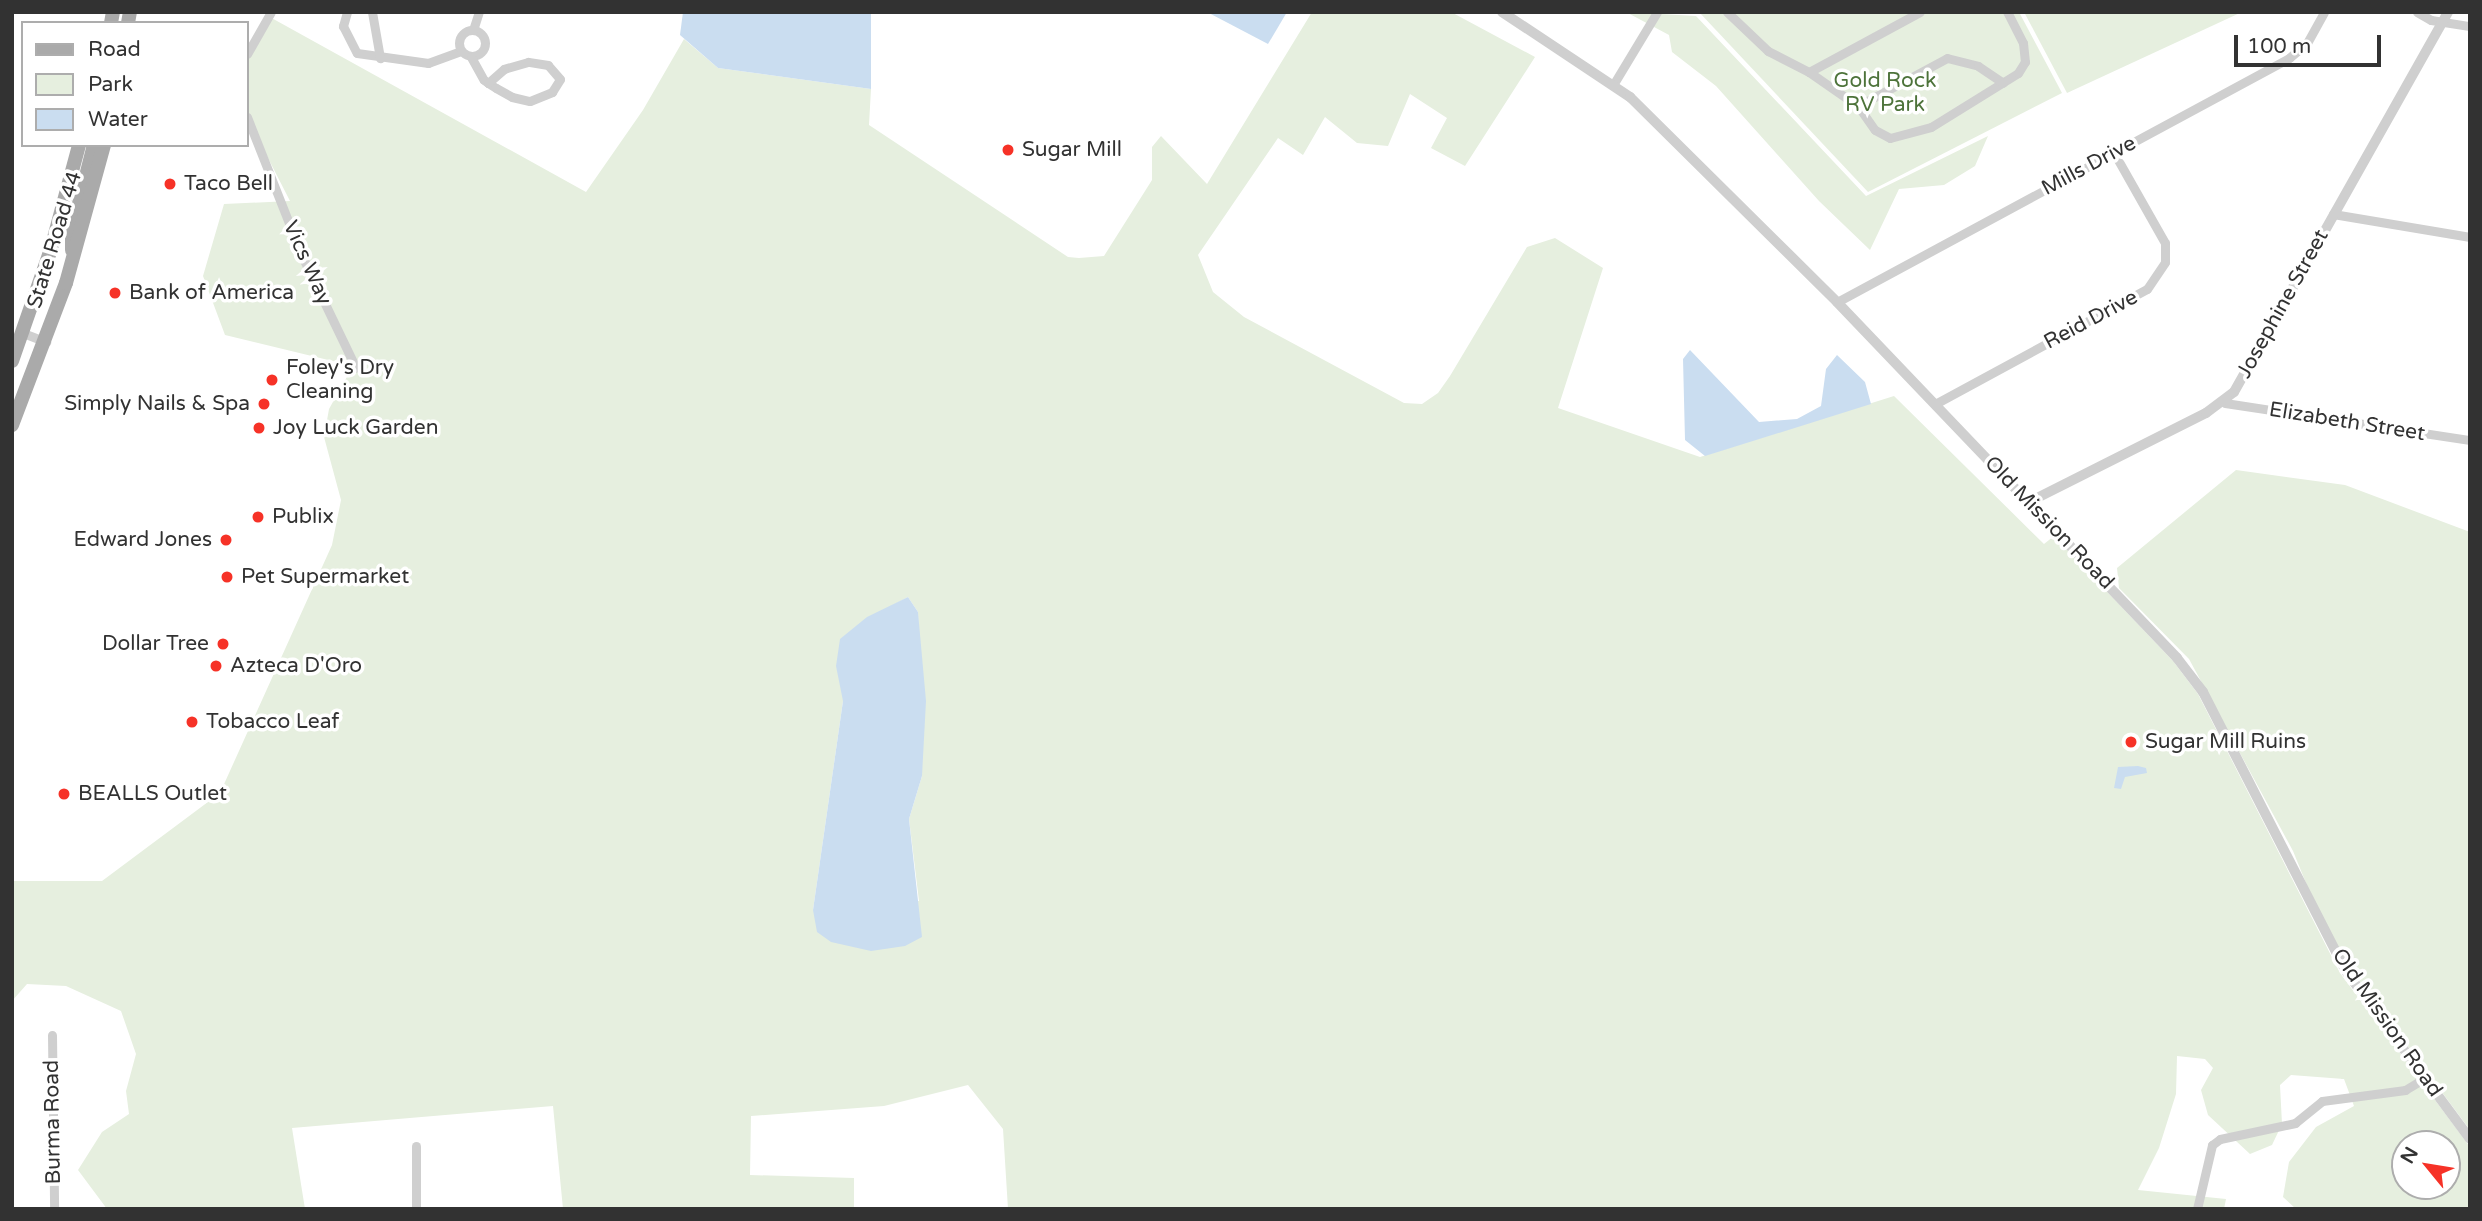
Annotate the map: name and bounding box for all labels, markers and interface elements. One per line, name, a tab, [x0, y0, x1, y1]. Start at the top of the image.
legend	[21, 21, 248, 147]
scale bar	[2237, 21, 2384, 65]
text: 100 m	[2247, 34, 2311, 59]
text: Road	[88, 37, 141, 62]
park label: Gold Rock RV Park	[1834, 68, 1936, 118]
text: Park	[88, 72, 133, 97]
text: Water	[88, 107, 148, 132]
street label: Mills Drive	[2038, 131, 2140, 201]
place label: Sugar Mill	[1022, 137, 1122, 163]
marker: Sugar Mill	[1000, 142, 1016, 158]
street label: State Road 44	[22, 168, 88, 312]
place label: Taco Bell	[184, 171, 273, 197]
marker: Taco Bell	[162, 176, 178, 192]
street label: Vics Way	[277, 217, 337, 309]
street label: Josephine Street	[2232, 225, 2334, 383]
place label: Bank of America	[129, 280, 294, 306]
marker: Bank of America	[107, 285, 123, 301]
street label: Reid Drive	[2040, 285, 2142, 355]
place label: Foley's Dry Cleaning	[286, 355, 394, 405]
marker: Foley's Dry Cleaning	[264, 372, 280, 388]
place label: Simply Nails & Spa	[64, 391, 250, 417]
marker: Simply Nails & Spa	[256, 396, 272, 412]
street label: Elizabeth Street	[2267, 397, 2427, 447]
place label: Joy Luck Garden	[273, 415, 438, 441]
marker: Joy Luck Garden	[251, 420, 267, 436]
street label: Old Mission Road	[1979, 451, 2119, 595]
place label: Publix	[272, 504, 334, 530]
marker: Publix	[250, 509, 266, 525]
place label: Edward Jones	[74, 527, 212, 553]
marker: Edward Jones	[218, 532, 234, 548]
place label: Pet Supermarket	[241, 564, 409, 590]
marker: Pet Supermarket	[219, 569, 235, 585]
place label: Dollar Tree	[102, 631, 209, 657]
marker: Dollar Tree	[215, 636, 231, 652]
place label: Azteca D'Oro	[230, 653, 362, 679]
marker: Azteca D'Oro	[208, 658, 224, 674]
place label: Tobacco Leaf	[206, 709, 339, 735]
marker: Tobacco Leaf	[184, 714, 200, 730]
place label: Sugar Mill Ruins	[2145, 729, 2306, 755]
marker: Sugar Mill Ruins	[2123, 734, 2139, 750]
place label: BEALLS Outlet	[78, 781, 227, 807]
marker: BEALLS Outlet	[56, 786, 72, 802]
street label: Old Mission Road	[2326, 944, 2448, 1102]
street label: Burma Road	[39, 1060, 67, 1184]
north arrow	[2391, 1130, 2461, 1200]
text: N	[2396, 1143, 2423, 1168]

